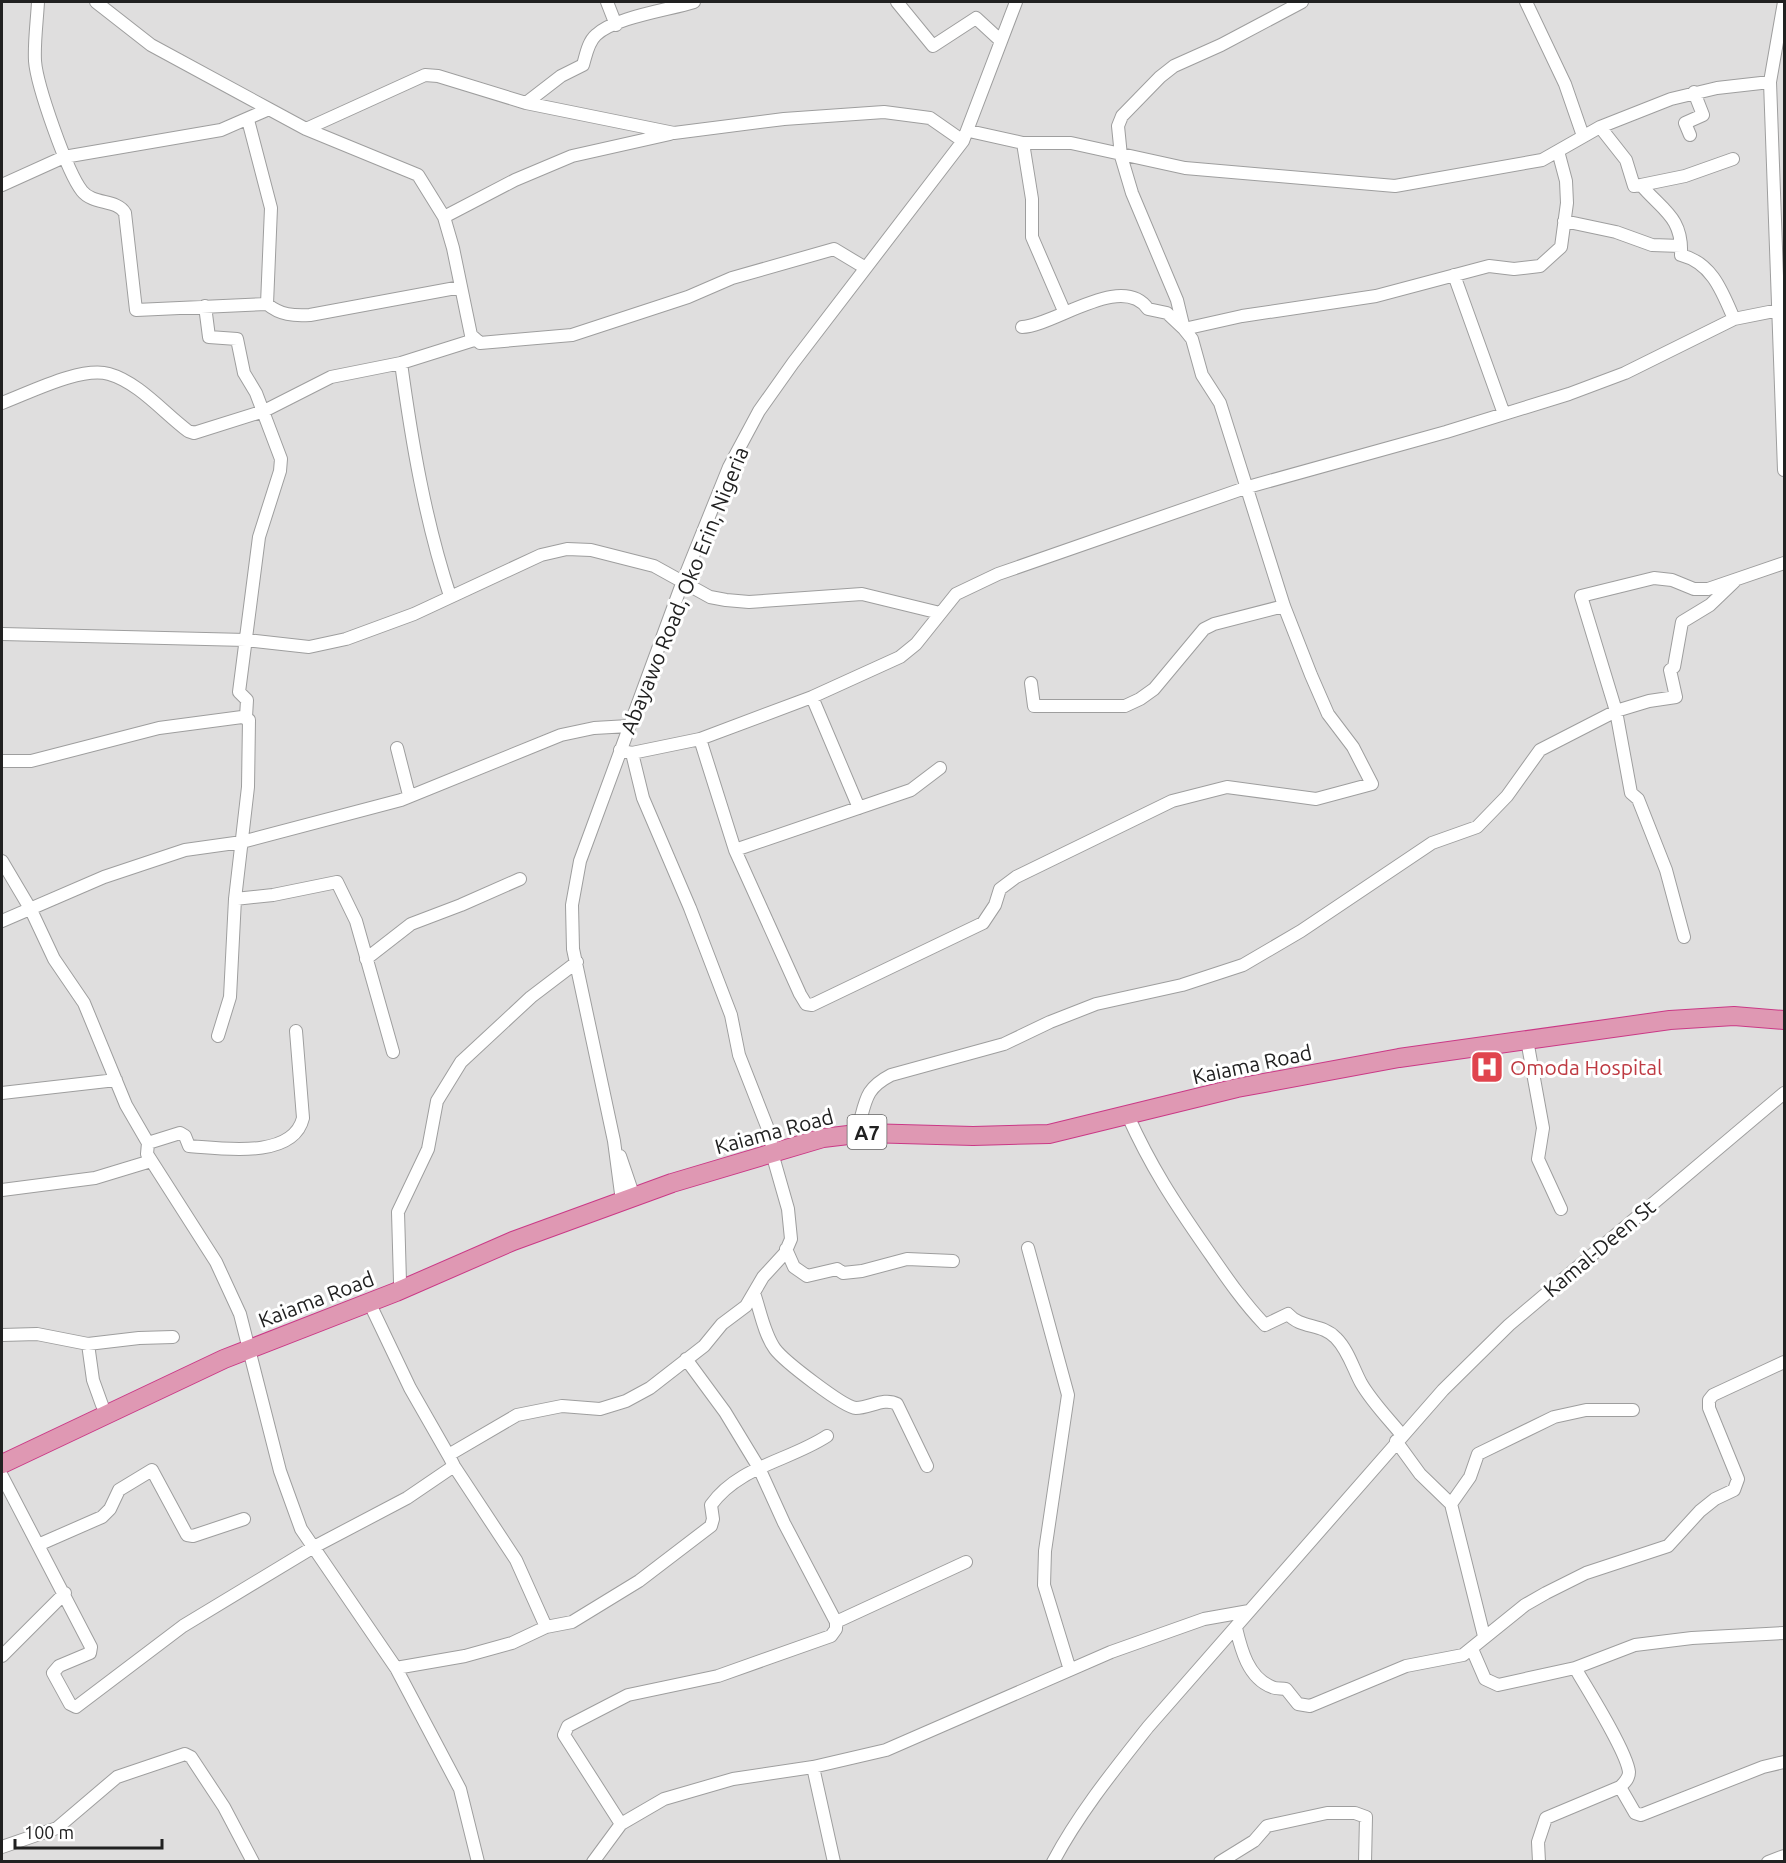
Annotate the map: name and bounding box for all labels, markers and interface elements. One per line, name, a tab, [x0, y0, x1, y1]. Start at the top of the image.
street label: Abayawo Road, Oko Erin, Nigeria	[615, 443, 753, 737]
street label: Kaiama Road	[1190, 1040, 1314, 1088]
hospital icon: Omoda Hospital	[1469, 1049, 1505, 1085]
place label: Omoda Hospital	[1510, 1055, 1663, 1079]
street label: Kaiama Road	[712, 1104, 836, 1158]
road number: A7	[848, 1115, 886, 1149]
street label: Kamal-Deen St	[1538, 1194, 1660, 1302]
street label: Kaiama Road	[255, 1266, 377, 1332]
scale bar	[15, 1812, 162, 1850]
text: 100 m	[24, 1822, 74, 1842]

